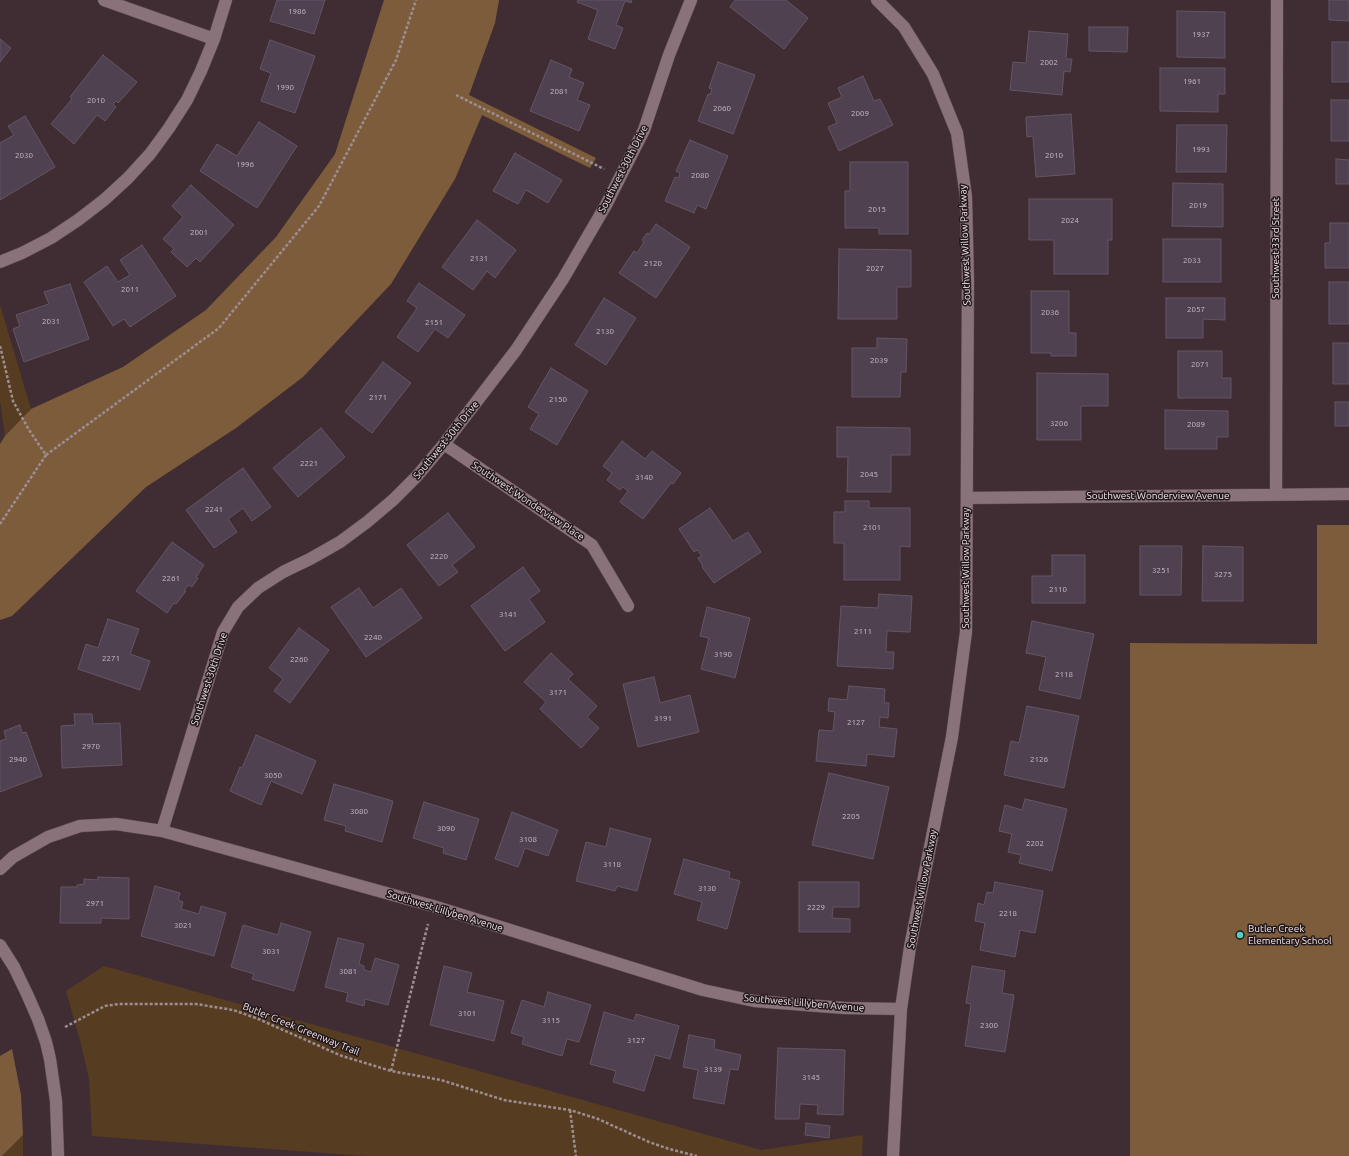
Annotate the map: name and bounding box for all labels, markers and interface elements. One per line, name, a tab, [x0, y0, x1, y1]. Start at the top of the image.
house number: 1986	[288, 6, 306, 16]
house number: 1937	[1192, 29, 1210, 39]
house number: 2002	[1040, 57, 1058, 67]
house number: 1961	[1183, 76, 1201, 86]
house number: 1990	[276, 82, 294, 92]
house number: 2081	[550, 86, 568, 96]
house number: 2010	[87, 95, 105, 105]
house number: 2060	[713, 103, 731, 113]
house number: 2009	[851, 108, 869, 118]
street label: Southwest 30th Drive	[596, 123, 650, 215]
house number: 1993	[1192, 144, 1210, 154]
house number: 2030	[15, 150, 33, 160]
house number: 2010	[1045, 150, 1063, 160]
house number: 1996	[236, 159, 254, 169]
house number: 2080	[691, 170, 709, 180]
street label: Southwest Willow Parkway	[957, 184, 973, 306]
street label: Southwest 33rd Street	[1270, 197, 1282, 299]
house number: 2019	[1189, 200, 1207, 210]
house number: 2015	[868, 204, 886, 214]
house number: 2024	[1061, 215, 1079, 225]
house number: 2001	[190, 227, 208, 237]
house number: 2131	[470, 253, 488, 263]
house number: 2033	[1183, 255, 1201, 265]
house number: 2120	[644, 258, 662, 268]
house number: 2027	[866, 263, 884, 273]
house number: 2011	[121, 284, 139, 294]
house number: 2057	[1187, 304, 1205, 314]
house number: 2036	[1041, 307, 1059, 317]
house number: 2031	[42, 316, 60, 326]
house number: 2151	[425, 317, 443, 327]
house number: 2130	[596, 326, 614, 336]
house number: 2039	[870, 355, 888, 365]
house number: 2071	[1191, 359, 1209, 369]
house number: 2171	[369, 392, 387, 402]
house number: 2150	[549, 394, 567, 404]
street label: Southwest 30th Drive	[411, 398, 481, 482]
house number: 3206	[1050, 418, 1068, 428]
house number: 2089	[1187, 419, 1205, 429]
house number: 2221	[300, 458, 318, 468]
street label: Southwest Wonderview Place	[469, 459, 587, 543]
house number: 2045	[860, 469, 878, 479]
house number: 3140	[635, 472, 653, 482]
street label: Southwest Wonderview Avenue	[1087, 490, 1229, 502]
house number: 2241	[205, 504, 223, 514]
street label: Southwest Willow Parkway	[960, 508, 972, 628]
house number: 2101	[863, 522, 881, 532]
house number: 2220	[430, 551, 448, 561]
house number: 3251	[1152, 565, 1170, 575]
house number: 3275	[1214, 569, 1232, 579]
house number: 2261	[162, 573, 180, 583]
house number: 2110	[1049, 584, 1067, 594]
house number: 3141	[499, 609, 517, 619]
house number: 2111	[854, 626, 872, 636]
street label: Southwest 30th Drive	[188, 631, 230, 727]
house number: 2240	[364, 632, 382, 642]
house number: 3190	[714, 649, 732, 659]
house number: 2271	[102, 653, 120, 663]
house number: 2260	[290, 654, 308, 664]
house number: 2118	[1055, 669, 1073, 679]
house number: 3171	[549, 687, 567, 697]
house number: 3191	[654, 713, 672, 723]
house number: 2127	[847, 717, 865, 727]
house number: 2970	[82, 741, 100, 751]
house number: 2940	[9, 754, 27, 764]
house number: 2126	[1030, 754, 1048, 764]
house number: 3050	[264, 770, 282, 780]
house number: 3080	[350, 806, 368, 816]
house number: 2205	[842, 811, 860, 821]
house number: 3090	[437, 823, 455, 833]
street label: Southwest Willow Parkway	[905, 829, 939, 949]
house number: 3108	[519, 834, 537, 844]
house number: 2202	[1026, 838, 1044, 848]
house number: 3118	[603, 859, 621, 869]
house number: 3130	[698, 883, 716, 893]
street label: Southwest Lillyben Avenue	[385, 888, 505, 934]
house number: 2971	[86, 898, 104, 908]
house number: 2229	[807, 902, 825, 912]
house number: 2218	[999, 908, 1017, 918]
house number: 3021	[174, 920, 192, 930]
place label: Butler Creek Elementary School	[1248, 923, 1332, 946]
marker: Butler Creek Elementary School	[1235, 930, 1245, 940]
house number: 3031	[262, 946, 280, 956]
house number: 3081	[339, 966, 357, 976]
street label: Southwest Lillyben Avenue	[743, 992, 865, 1014]
street label: Butler Creek Greenway Trail	[241, 1000, 361, 1058]
house number: 3101	[458, 1008, 476, 1018]
house number: 3115	[542, 1015, 560, 1025]
house number: 2300	[980, 1020, 998, 1030]
house number: 3127	[627, 1035, 645, 1045]
house number: 3139	[704, 1064, 722, 1074]
house number: 3145	[802, 1072, 820, 1082]

